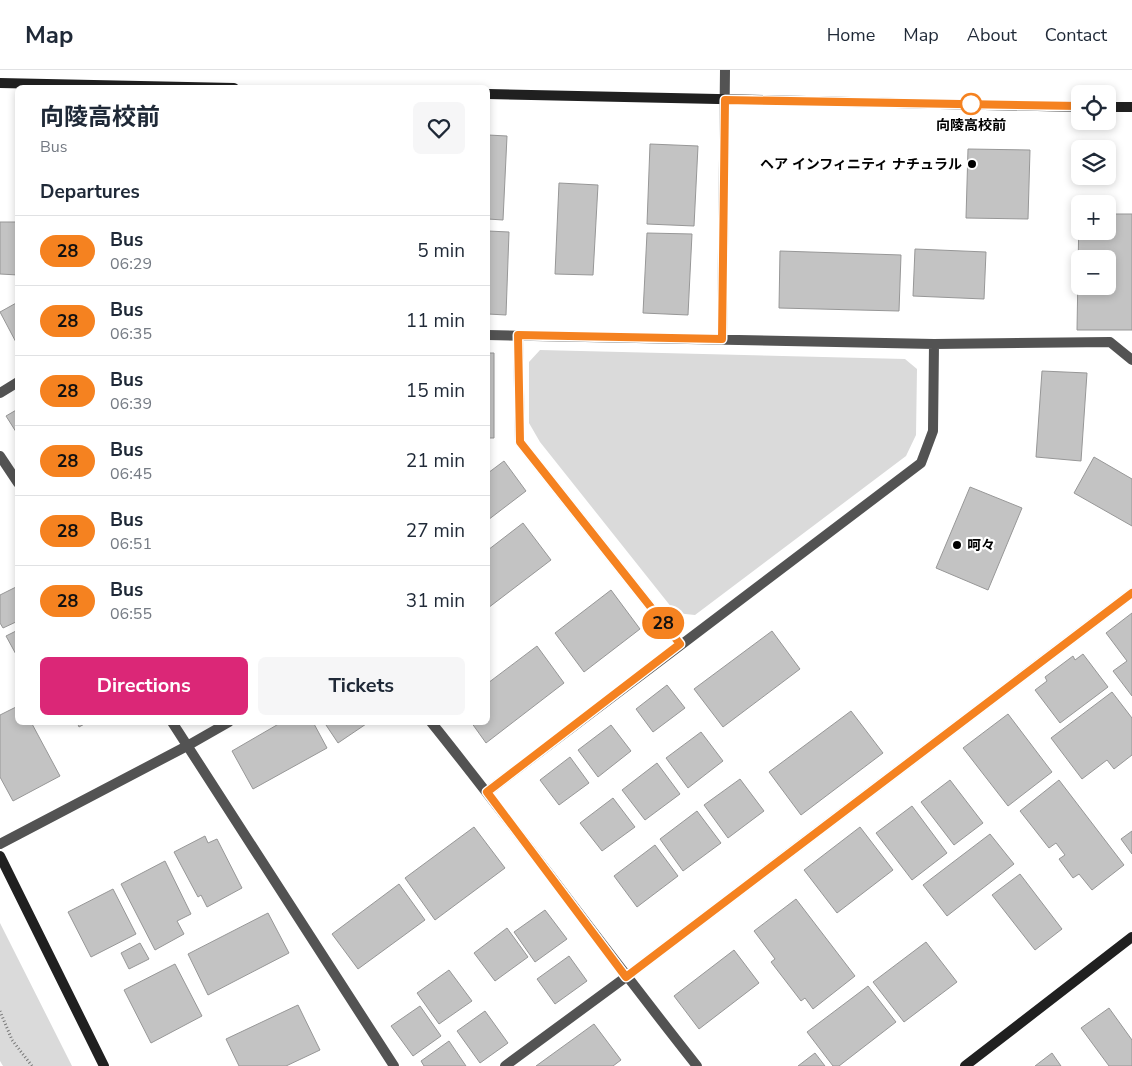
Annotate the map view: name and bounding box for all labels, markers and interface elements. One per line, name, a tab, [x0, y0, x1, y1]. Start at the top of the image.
text: Map	[25, 19, 73, 51]
text: Home	[827, 23, 875, 47]
text: Map	[903, 23, 939, 47]
text: About	[967, 23, 1017, 47]
text: Contact	[1045, 23, 1107, 47]
map controls	[1071, 85, 1116, 295]
button: locate	[1071, 85, 1116, 130]
marker: 向陵高校前	[960, 93, 982, 115]
text: 向陵高校前	[40, 101, 160, 133]
button: heart	[413, 102, 465, 154]
place label: 向陵高校前	[936, 116, 1006, 135]
text: Bus	[40, 136, 68, 158]
button: layers	[1071, 140, 1116, 185]
place label: ヘア インフィニティ ナチュラル	[760, 155, 962, 174]
marker: ヘア インフィニティ ナチュラル	[966, 158, 978, 170]
text: Departures	[40, 179, 140, 205]
button: +	[1071, 195, 1116, 240]
text: Bus	[110, 227, 143, 253]
text: 5 min	[417, 238, 465, 264]
text: 28	[57, 239, 78, 263]
button: −	[1071, 250, 1116, 295]
text: 06:29	[110, 253, 152, 275]
text: Bus	[110, 297, 143, 323]
text: 11 min	[406, 308, 465, 334]
text: 28	[57, 309, 78, 333]
text: 06:35	[110, 323, 152, 345]
text: Bus	[110, 367, 143, 393]
text: 15 min	[406, 378, 465, 404]
text: 28	[57, 379, 78, 403]
text: 06:39	[110, 393, 152, 415]
text: Bus	[110, 437, 143, 463]
text: 21 min	[406, 448, 465, 474]
text: 28	[57, 449, 78, 473]
text: 06:45	[110, 463, 152, 485]
text: Bus	[110, 507, 143, 533]
text: 27 min	[406, 518, 465, 544]
text: 28	[57, 519, 78, 543]
text: 06:51	[110, 533, 152, 555]
place label: 呵々	[967, 536, 995, 555]
marker: 呵々	[951, 539, 963, 551]
text: Bus	[110, 577, 143, 603]
text: 31 min	[406, 588, 465, 614]
text: 28	[57, 589, 78, 613]
text: 06:55	[110, 603, 152, 625]
line badge: 28	[640, 607, 686, 639]
text: 28	[652, 611, 674, 635]
button: Directions	[40, 657, 248, 715]
button: Tickets	[258, 657, 465, 715]

